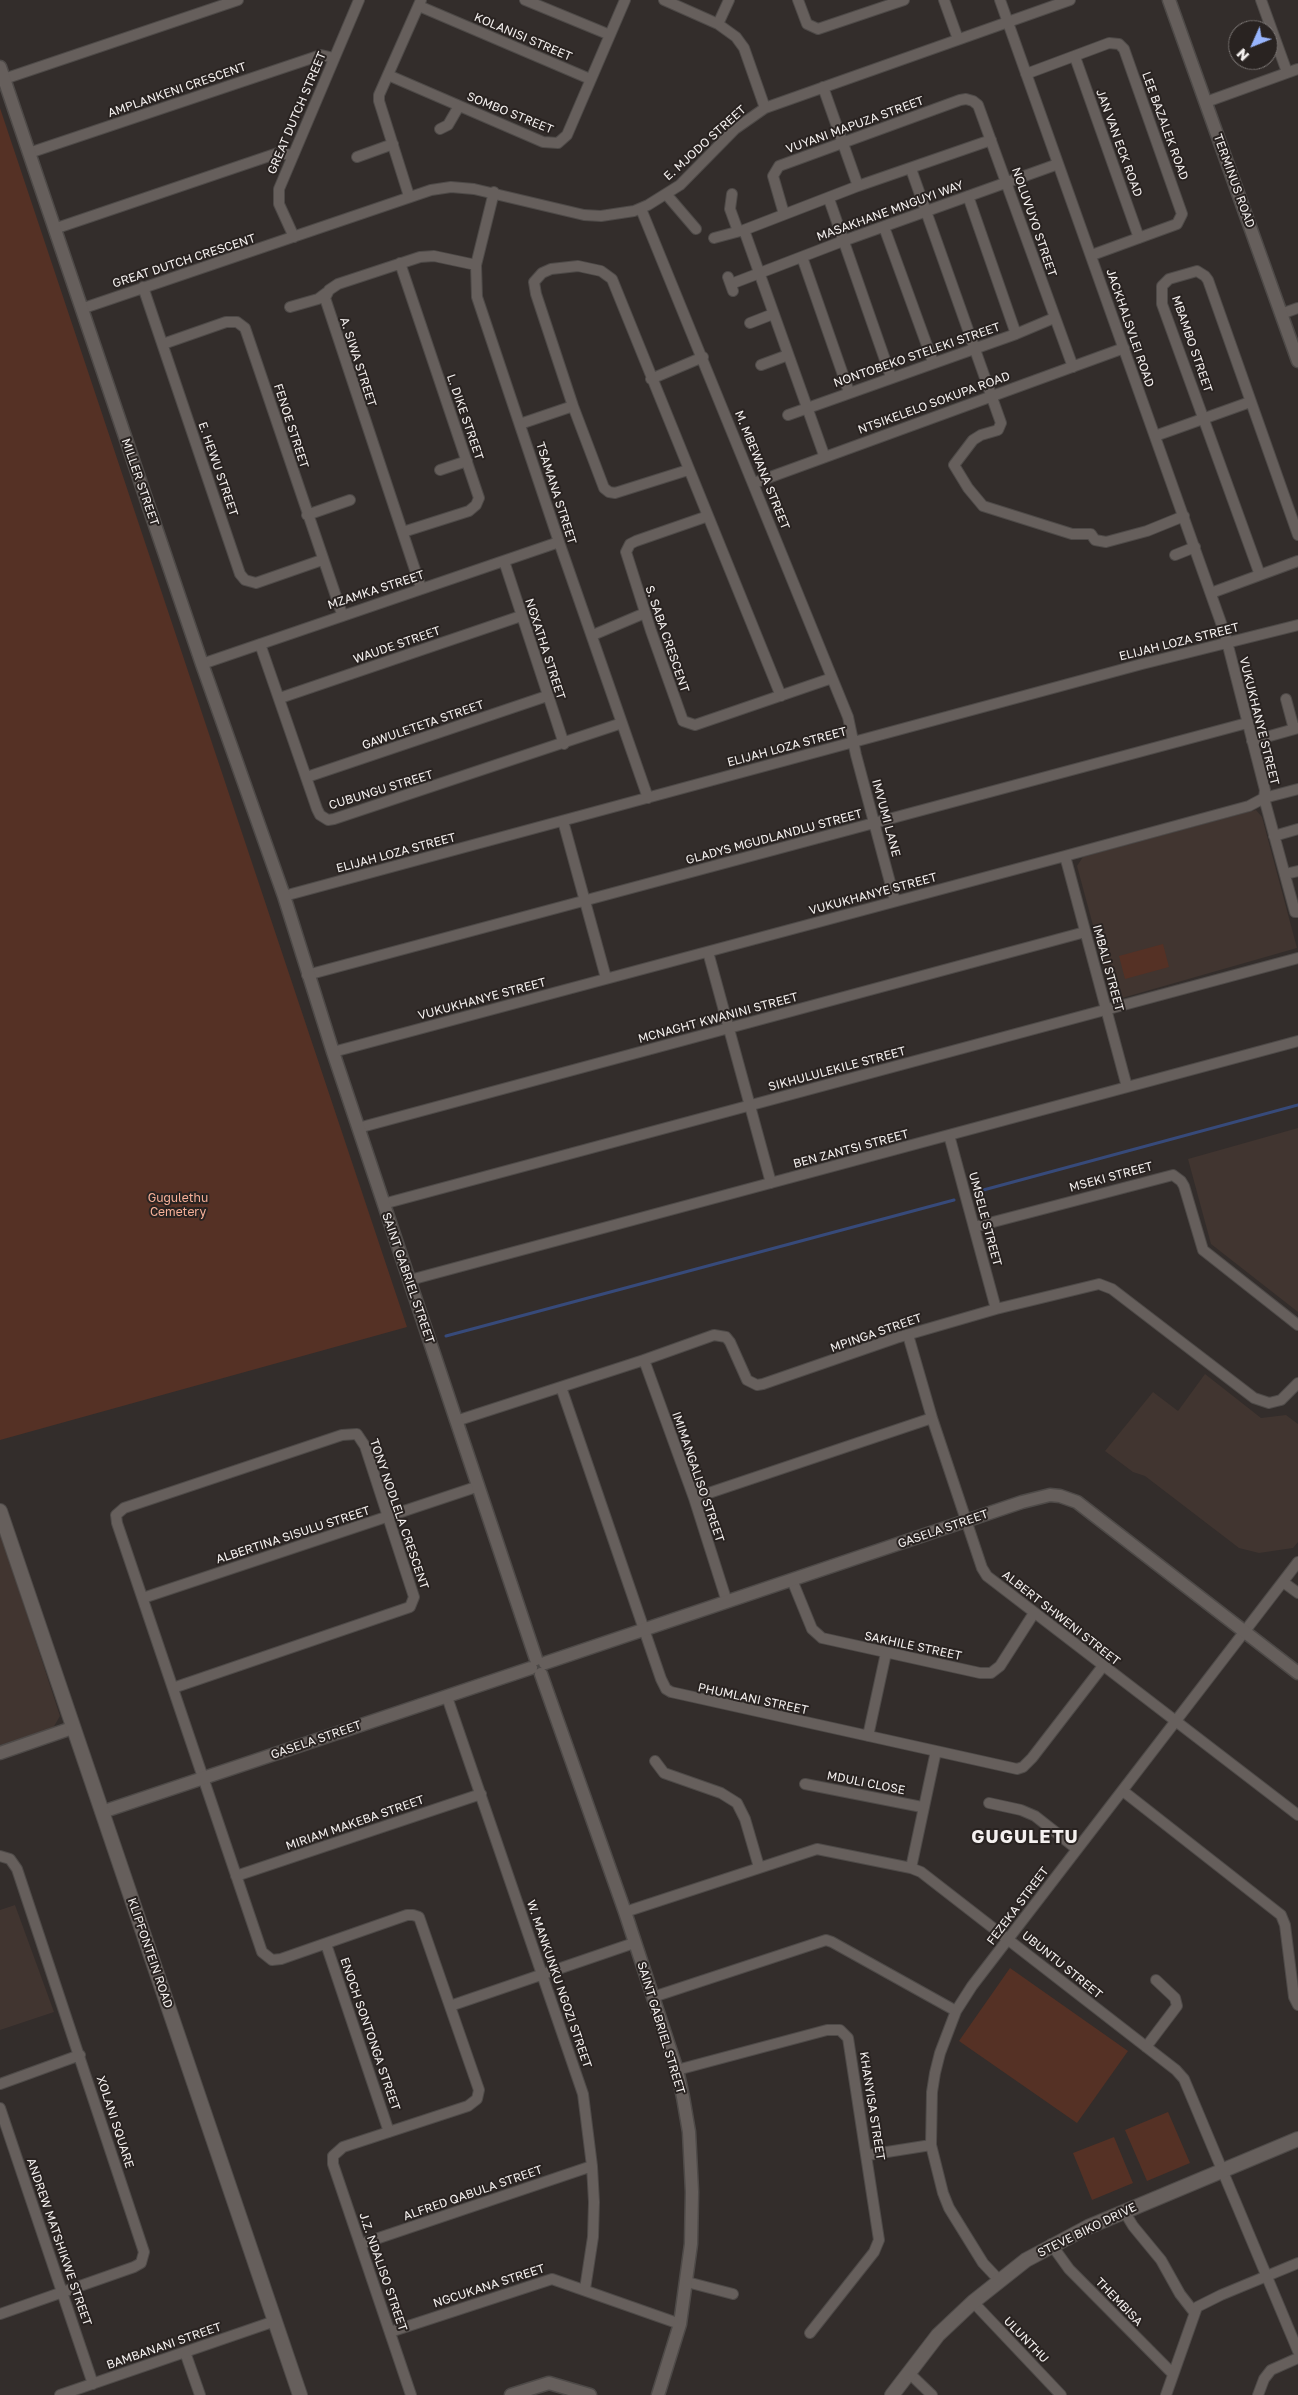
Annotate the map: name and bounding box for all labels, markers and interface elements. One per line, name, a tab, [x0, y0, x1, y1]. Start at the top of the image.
street label: KOLANISI STREET	[472, 10, 574, 64]
north arrow	[1228, 20, 1278, 70]
text: N	[1233, 45, 1252, 65]
street label: GREAT DUTCH STREET	[265, 50, 329, 176]
street label: AMPLANKENI CRESCENT	[106, 60, 248, 120]
street label: LEE BAZALEK ROAD	[1139, 70, 1191, 182]
street label: JAN VAN ECK ROAD	[1093, 87, 1145, 199]
street label: SOMBO STREET	[465, 89, 555, 137]
street label: VUYANI MAPUZA STREET	[784, 93, 926, 157]
street label: E. MJODO STREET	[661, 102, 749, 184]
street label: TERMINUS ROAD	[1210, 132, 1258, 230]
street label: NOLUVUYO STREET	[1009, 165, 1059, 279]
street label: MASAKHANE MNGUYI WAY	[815, 178, 965, 244]
street label: GREAT DUTCH CRESCENT	[111, 231, 257, 291]
street label: JACKHALSVLEI ROAD	[1103, 267, 1157, 389]
street label: MBAMBO STREET	[1169, 294, 1215, 394]
street label: A. SIWA STREET	[337, 315, 379, 409]
street label: NONTOBEKO STELEKI STREET	[832, 320, 1002, 390]
street label: NTSIKELELO SOKUPA ROAD	[856, 369, 1012, 437]
street label: L. DIKE STREET	[444, 372, 486, 462]
street label: FENOE STREET	[271, 382, 311, 470]
street label: M. MBEWANA STREET	[732, 408, 792, 532]
street label: E. HEWU STREET	[195, 420, 241, 518]
street label: MILLER STREET	[118, 436, 162, 528]
street label: TSAMANA STREET	[533, 440, 579, 546]
street label: MZAMKA STREET	[326, 568, 426, 612]
street label: S. SABA CRESCENT	[642, 584, 692, 694]
street label: NGXATHA STREET	[522, 597, 568, 701]
street label: ELIJAH LOZA STREET	[1118, 620, 1240, 664]
street label: WAUDE STREET	[351, 623, 443, 667]
street label: VUKUKHANYE STREET	[1236, 655, 1282, 787]
street label: GAWULETETA STREET	[360, 697, 486, 753]
street label: ELIJAH LOZA STREET	[726, 724, 848, 770]
street label: CUBUNGU STREET	[327, 767, 435, 813]
street label: IMVUMI LANE	[869, 778, 903, 858]
street label: GLADYS MGUDLANDLU STREET	[684, 806, 864, 868]
street label: ELIJAH LOZA STREET	[335, 830, 457, 876]
street label: VUKUKHANYE STREET	[808, 870, 938, 918]
street label: IMBALI STREET	[1090, 923, 1126, 1013]
street label: VUKUKHANYE STREET	[417, 975, 547, 1023]
street label: MCNAGHT KWANINI STREET	[637, 990, 799, 1046]
street label: SIKHULULEKILE STREET	[767, 1044, 907, 1094]
street label: BEN ZANTSI STREET	[792, 1127, 910, 1171]
street label: MSEKI STREET	[1068, 1159, 1154, 1195]
street label: UMSELE STREET	[966, 1170, 1004, 1268]
park label: Gugulethu Cemetery	[148, 1191, 208, 1219]
street label: SAINT GABRIEL STREET	[379, 1211, 437, 1345]
street label: MPINGA STREET	[828, 1311, 924, 1355]
street label: IMIMANGALISO STREET	[669, 1410, 727, 1544]
street label: TONY NODLELA CRESCENT	[366, 1437, 432, 1591]
street label: ALBERTINA SISULU STREET	[214, 1503, 372, 1567]
street label: GASELA STREET	[896, 1507, 990, 1551]
street label: ALBERT SHWENI STREET	[999, 1568, 1123, 1668]
street label: SAKHILE STREET	[863, 1629, 963, 1663]
street label: PHUMLANI STREET	[696, 1680, 810, 1718]
street label: GASELA STREET	[269, 1718, 363, 1762]
street label: MDULI CLOSE	[826, 1768, 906, 1798]
street label: MIRIAM MAKEBA STREET	[284, 1793, 426, 1853]
district label: GUGULETU	[970, 1826, 1080, 1848]
street label: FEZEKA STREET	[984, 1864, 1052, 1948]
street label: KLIPFONTEIN ROAD	[124, 1896, 176, 2010]
street label: W. MANKUNKU NGOZI STREET	[523, 1898, 595, 2070]
street label: UBUNTU STREET	[1019, 1928, 1105, 2002]
street label: ENOCH SONTONGA STREET	[337, 1955, 403, 2113]
street label: SAINT GABRIEL STREET	[634, 1960, 688, 2096]
street label: KHANYISA STREET	[856, 2051, 888, 2161]
street label: XOLANI SQUARE	[93, 2074, 137, 2170]
street label: ANDREW MATSHIKWE STREET	[23, 2156, 95, 2328]
street label: ALFRED QABULA STREET	[402, 2162, 544, 2224]
street label: STEVE BIKO DRIVE	[1035, 2200, 1139, 2260]
street label: J.Z. NDALISO STREET	[356, 2211, 410, 2333]
street label: NGCUKANA STREET	[431, 2261, 547, 2311]
street label: THEMBISA	[1092, 2275, 1146, 2329]
street label: ULUNTHU	[1001, 2314, 1051, 2366]
street label: BAMBANANI STREET	[105, 2320, 223, 2372]

